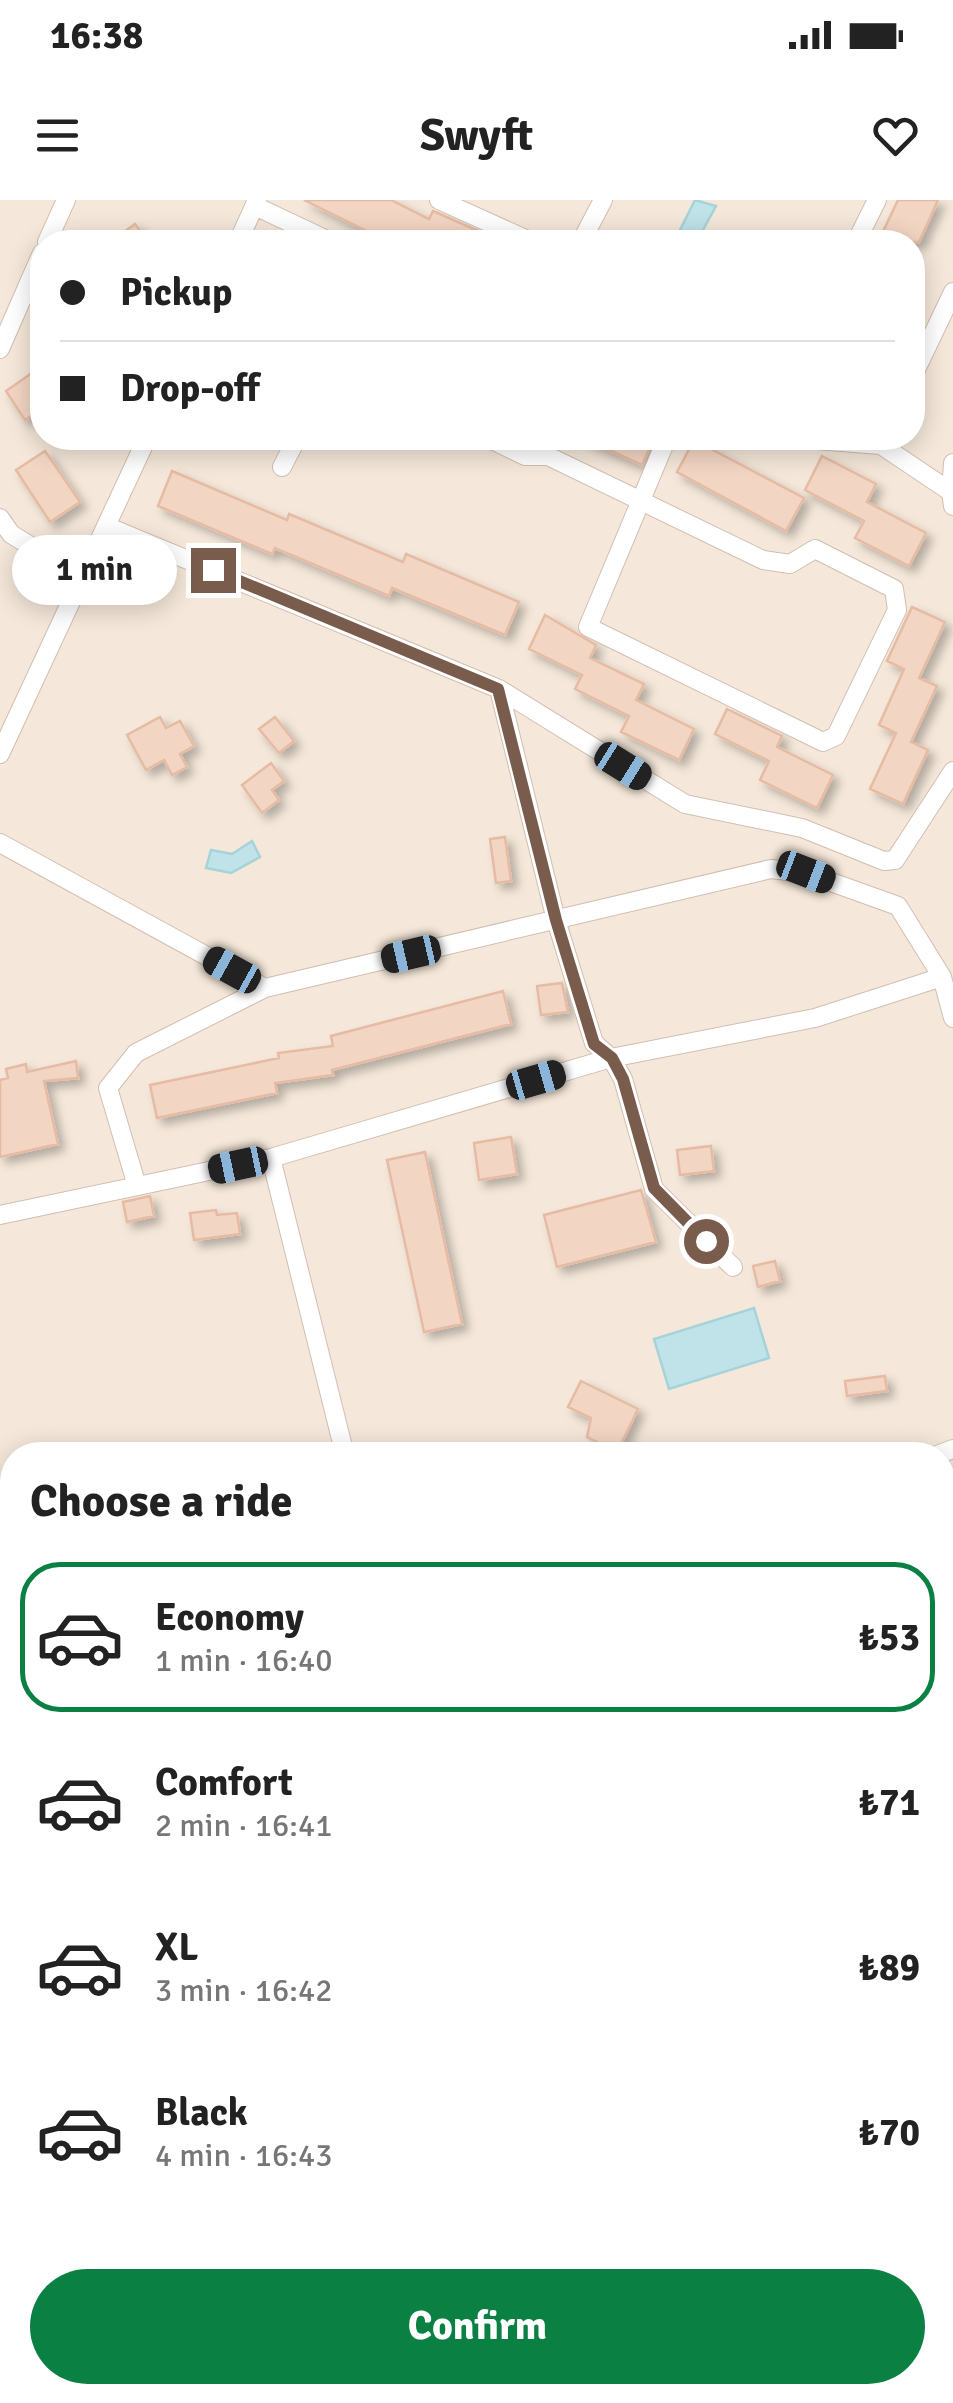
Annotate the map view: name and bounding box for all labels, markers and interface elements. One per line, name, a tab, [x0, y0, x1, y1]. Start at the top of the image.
text: 16:38	[50, 12, 143, 59]
icon: menu	[30, 108, 85, 163]
text: Swyft	[420, 108, 533, 163]
icon: heart	[868, 108, 923, 163]
text: Pickup	[120, 269, 232, 316]
text: Drop-off	[120, 365, 260, 412]
callout: 1 min	[13, 535, 178, 605]
route end	[191, 548, 236, 593]
text: 1 min	[56, 550, 133, 589]
car	[590, 737, 656, 795]
car	[773, 847, 839, 897]
car	[378, 933, 444, 975]
car	[198, 942, 266, 998]
car	[503, 1057, 569, 1103]
car	[206, 1144, 270, 1186]
route start	[684, 1219, 729, 1264]
text: Choose a ride	[30, 1474, 293, 1529]
icon: car	[35, 1592, 125, 1682]
text: Economy	[155, 1594, 304, 1641]
text: ₺53	[858, 1614, 920, 1661]
text: 1 min · 16:40	[155, 1641, 333, 1680]
icon: car	[35, 1757, 125, 1847]
text: Comfort	[155, 1759, 293, 1806]
text: ₺71	[858, 1779, 920, 1826]
text: 2 min · 16:41	[155, 1806, 333, 1845]
icon: car	[35, 1922, 125, 2012]
text: XL	[155, 1924, 198, 1971]
text: ₺89	[858, 1944, 920, 1991]
text: 3 min · 16:42	[155, 1971, 333, 2010]
icon: car	[35, 2087, 125, 2177]
text: Black	[155, 2089, 248, 2136]
text: ₺70	[858, 2109, 920, 2156]
text: 4 min · 16:43	[155, 2136, 333, 2175]
button: Confirm	[30, 2269, 925, 2384]

